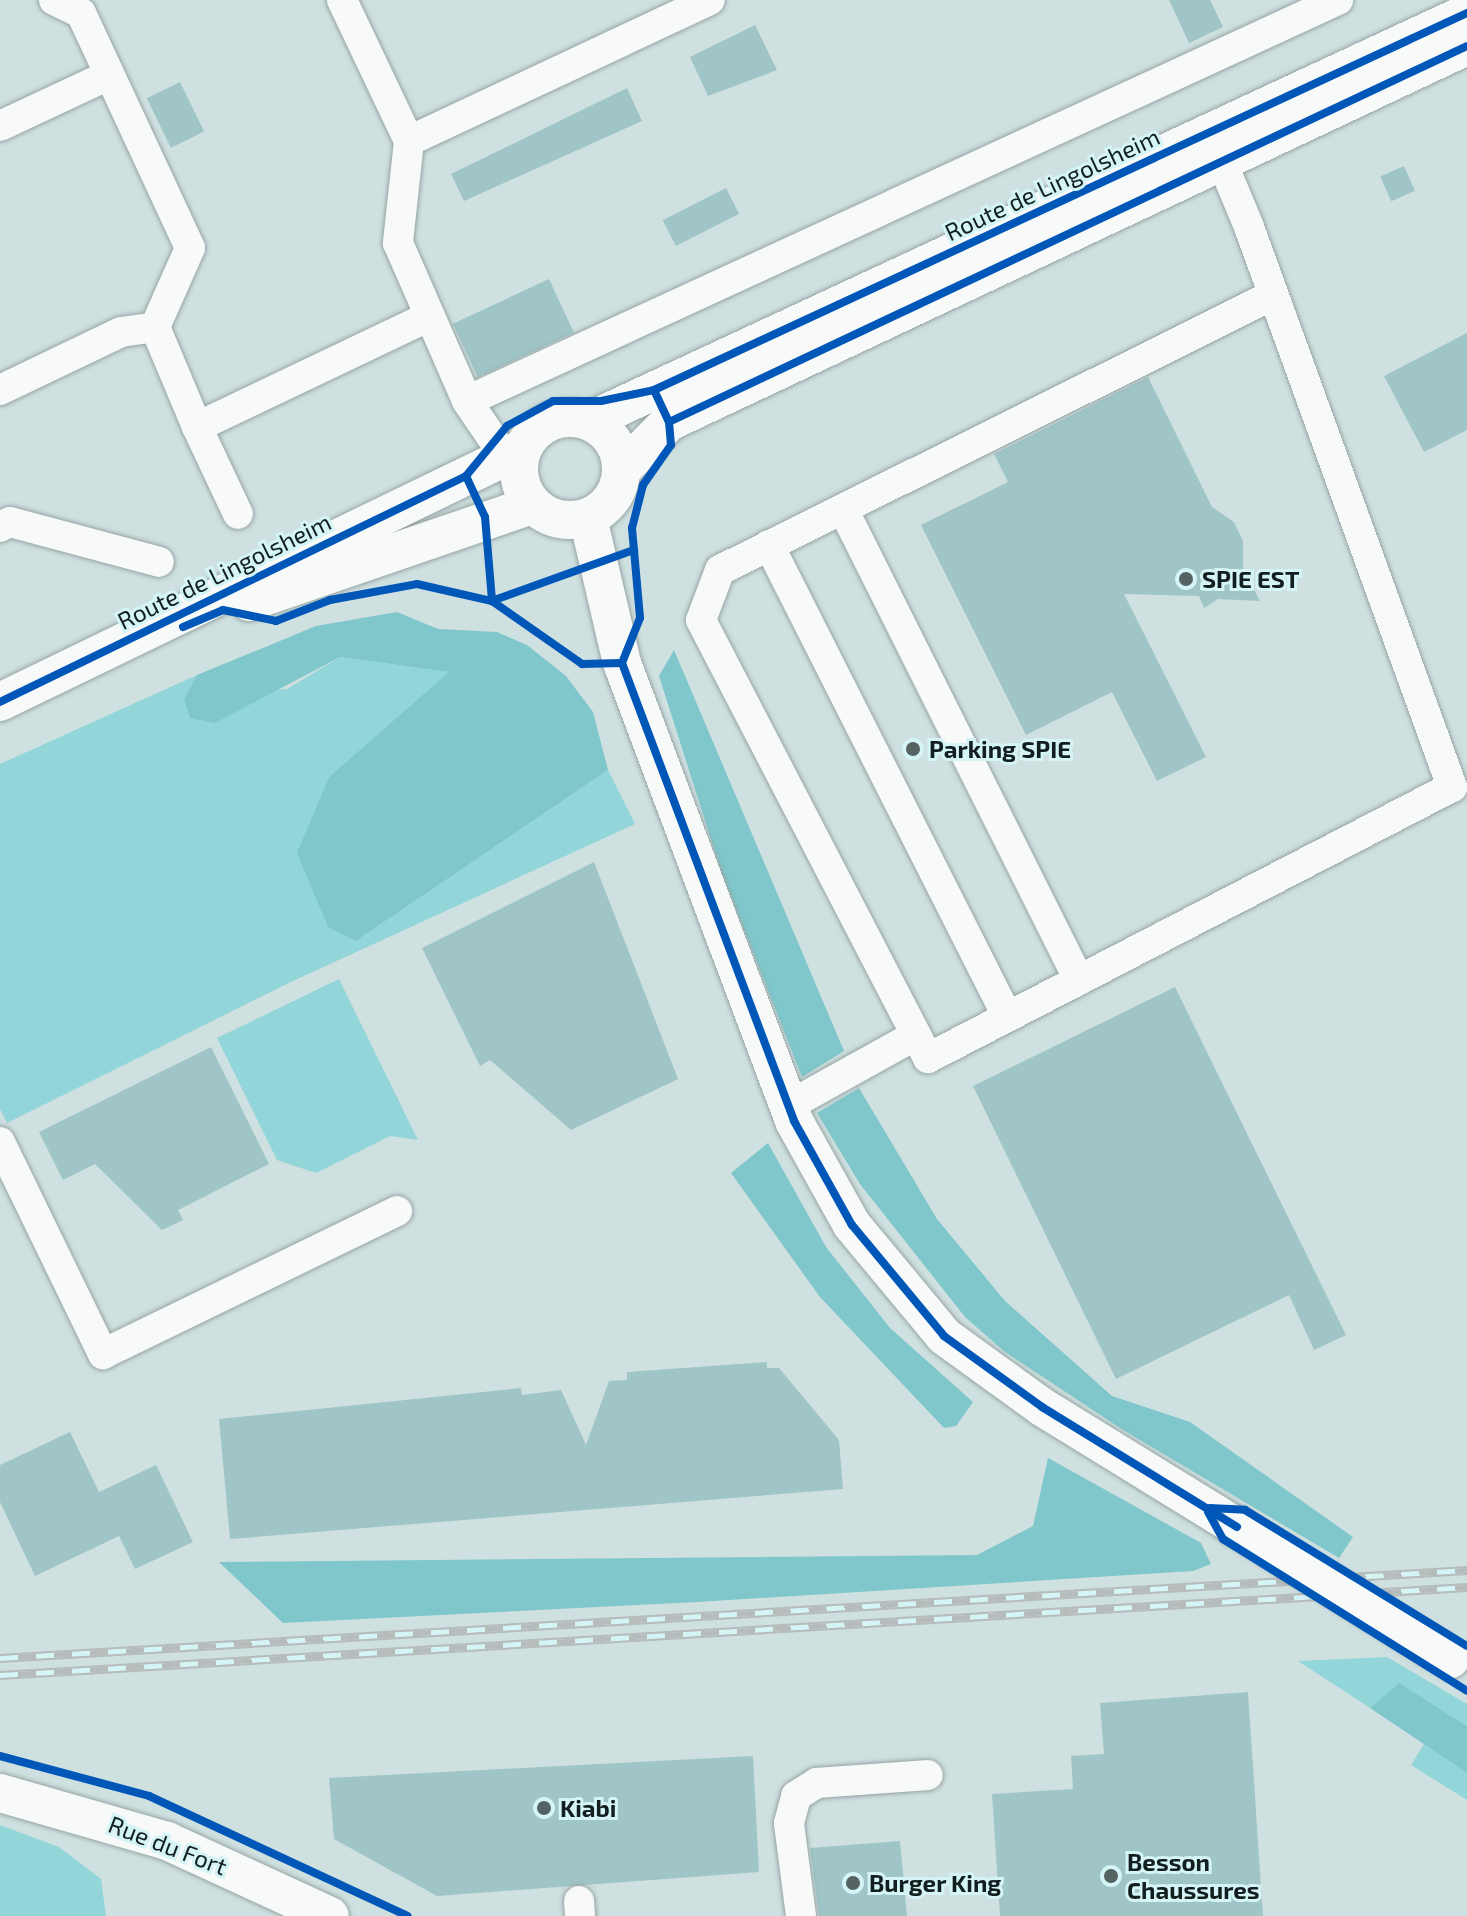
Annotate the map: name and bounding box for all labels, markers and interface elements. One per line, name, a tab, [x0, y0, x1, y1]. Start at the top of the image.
street label: Route de Lingolsheim	[940, 122, 1164, 246]
street label: Route de Lingolsheim	[113, 507, 335, 635]
place label: SPIE EST	[1202, 565, 1299, 593]
marker: SPIE EST	[1177, 570, 1195, 588]
place label: Parking SPIE	[929, 735, 1071, 763]
marker: Parking SPIE	[904, 740, 922, 758]
place label: Kiabi	[560, 1794, 616, 1822]
marker: Kiabi	[535, 1799, 553, 1817]
street label: Rue du Fort	[105, 1809, 231, 1881]
place label: Besson Chaussures	[1127, 1848, 1259, 1904]
marker: Besson Chaussures	[1102, 1867, 1120, 1885]
place label: Burger King	[869, 1869, 1002, 1897]
marker: Burger King	[844, 1874, 862, 1892]

